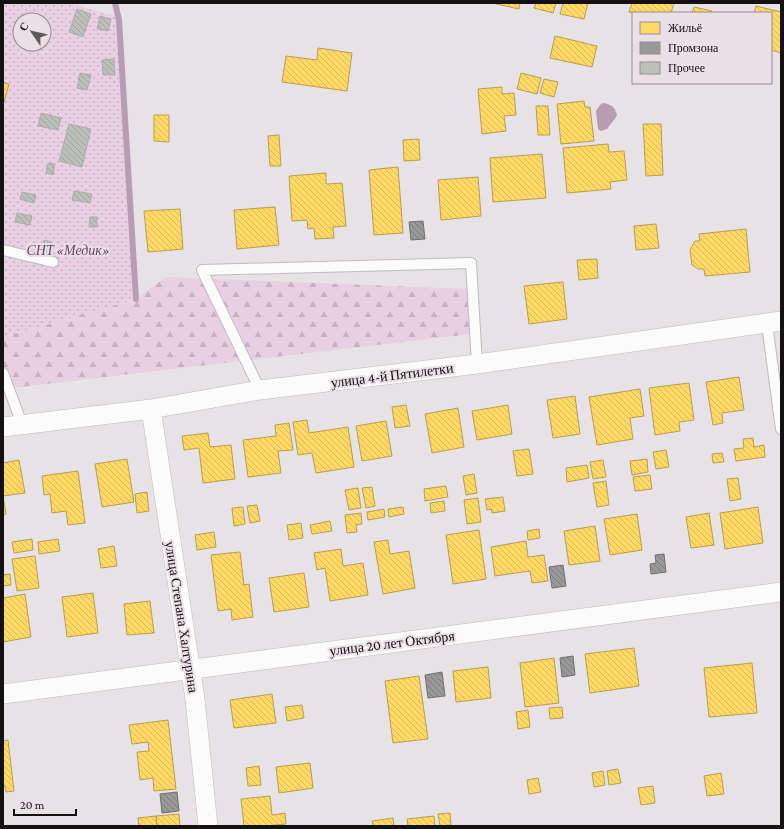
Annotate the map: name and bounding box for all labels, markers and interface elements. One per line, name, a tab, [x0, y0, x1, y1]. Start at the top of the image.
north arrow	[12, 12, 52, 52]
legend	[632, 12, 772, 84]
text: С	[17, 20, 31, 33]
text: Жильё	[668, 21, 702, 35]
text: Промзона	[668, 41, 719, 55]
text: Прочее	[668, 61, 705, 75]
park label: СНТ «Медик»	[27, 242, 110, 258]
street label: улица 4-й Пятилетки	[330, 359, 455, 390]
street label: улица Степана Халтурина	[162, 540, 202, 695]
street label: улица 20 лет Октября	[328, 627, 456, 659]
scale bar	[14, 791, 76, 817]
text: 20 m	[20, 798, 45, 812]

